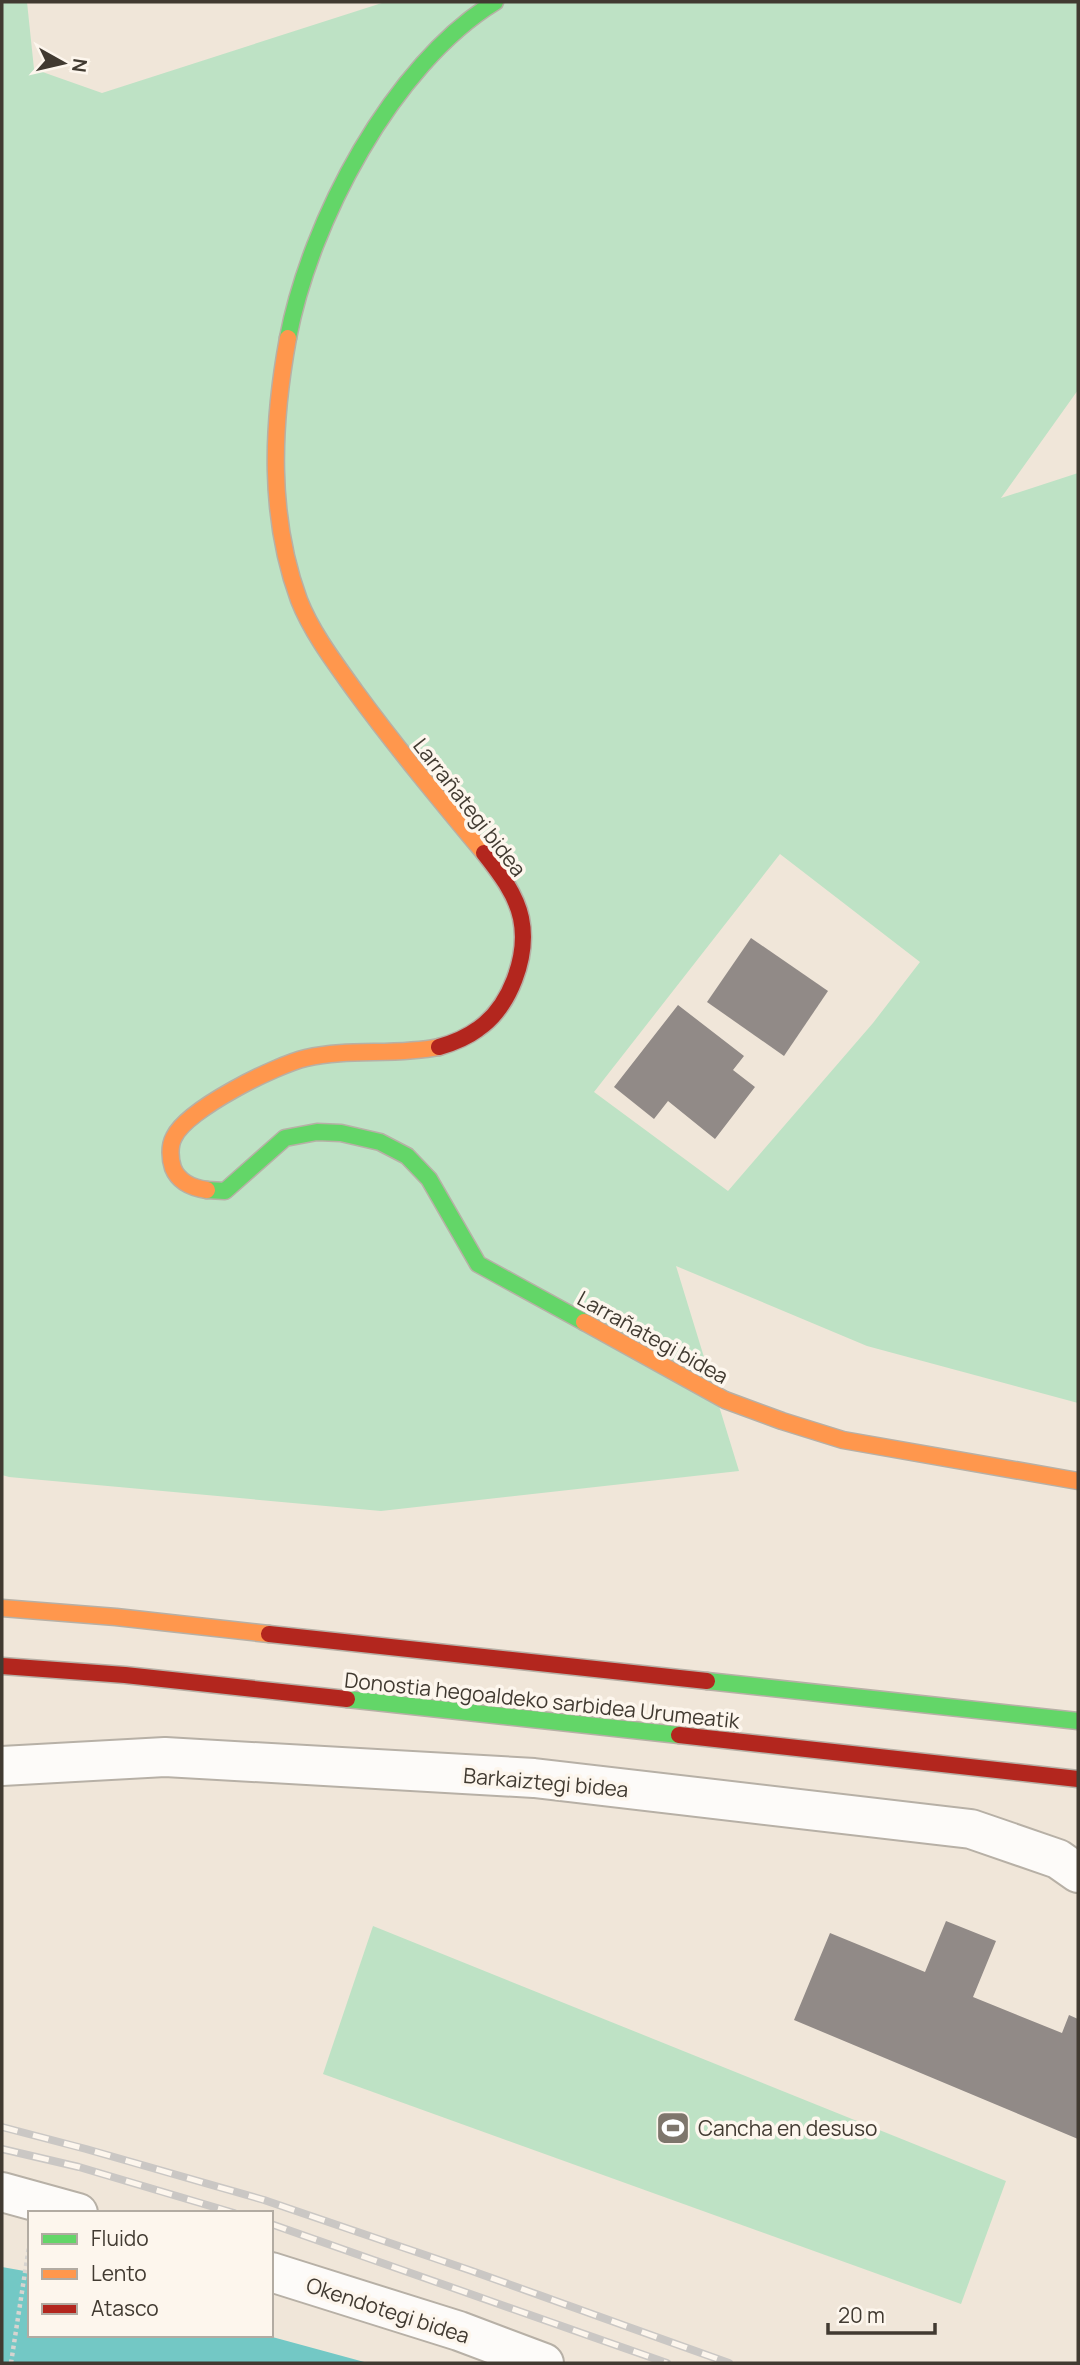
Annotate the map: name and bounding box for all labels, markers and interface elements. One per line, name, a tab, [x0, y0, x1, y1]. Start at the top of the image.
north arrow	[28, 28, 98, 98]
text: N	[66, 57, 94, 74]
street label: Larrañategi bidea	[407, 732, 533, 882]
street label: Larrañategi bidea	[573, 1284, 733, 1390]
street label: Donostia hegoaldeko sarbidea Urumeatik	[343, 1665, 742, 1735]
street label: Barkaiztegi bidea	[462, 1761, 630, 1803]
sports icon: Cancha en desuso	[654, 2109, 692, 2147]
place label: Cancha en desuso	[698, 2114, 877, 2142]
legend	[28, 2211, 273, 2337]
text: Fluido	[91, 2224, 149, 2252]
text: Lento	[91, 2259, 147, 2287]
street label: Okendotegi bidea	[303, 2270, 473, 2350]
scale bar	[828, 2292, 935, 2336]
text: Atasco	[91, 2294, 159, 2322]
text: 20 m	[838, 2301, 885, 2329]

